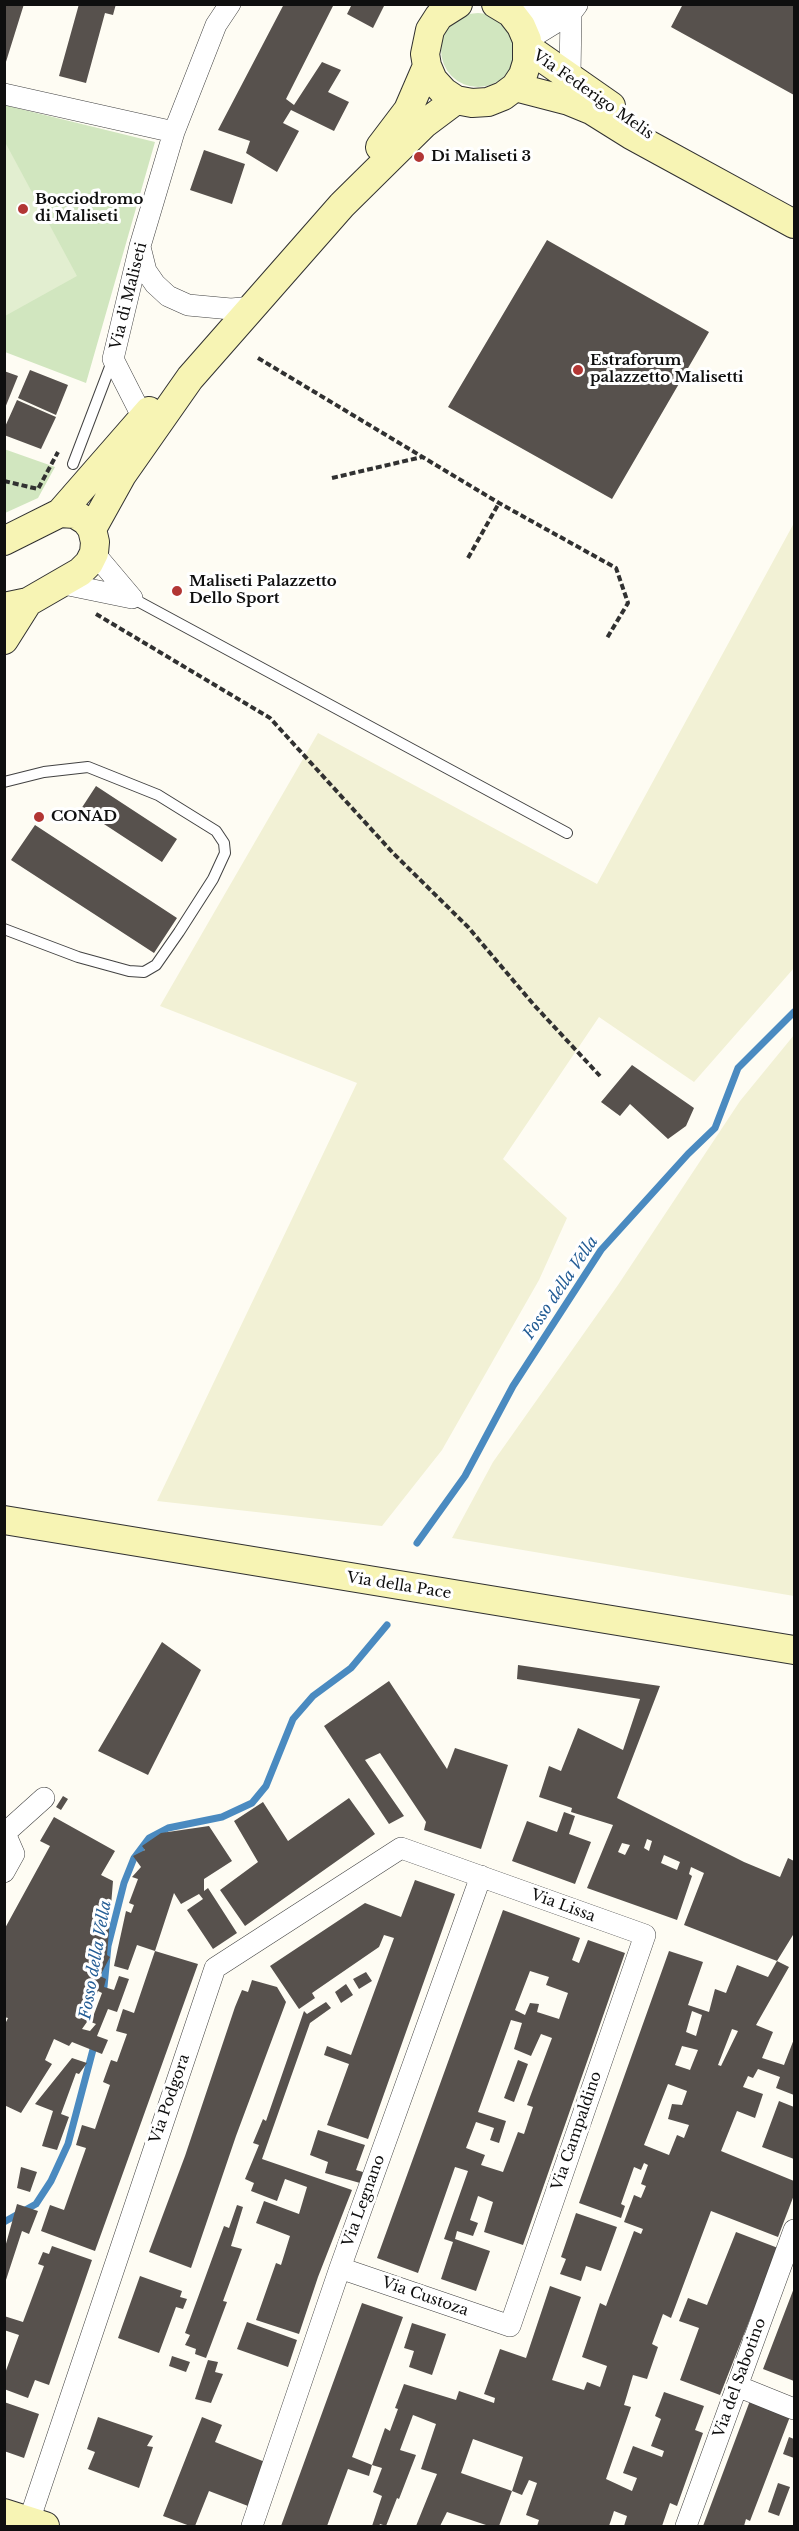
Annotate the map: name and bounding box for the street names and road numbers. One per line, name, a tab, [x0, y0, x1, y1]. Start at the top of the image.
street label: Via Federigo Melis	[529, 47, 657, 143]
street label: Via di Maliseti	[107, 241, 151, 351]
street label: Via della Pace	[345, 1569, 453, 1603]
street label: Via Lissa	[528, 1886, 598, 1926]
street label: Via Podgora	[146, 2052, 194, 2146]
street label: Via Campaldino	[548, 2069, 606, 2193]
street label: Via Legnano	[339, 2153, 389, 2249]
street label: Via Custoza	[379, 2274, 471, 2320]
street label: Via del Sabotino	[710, 2316, 770, 2440]

